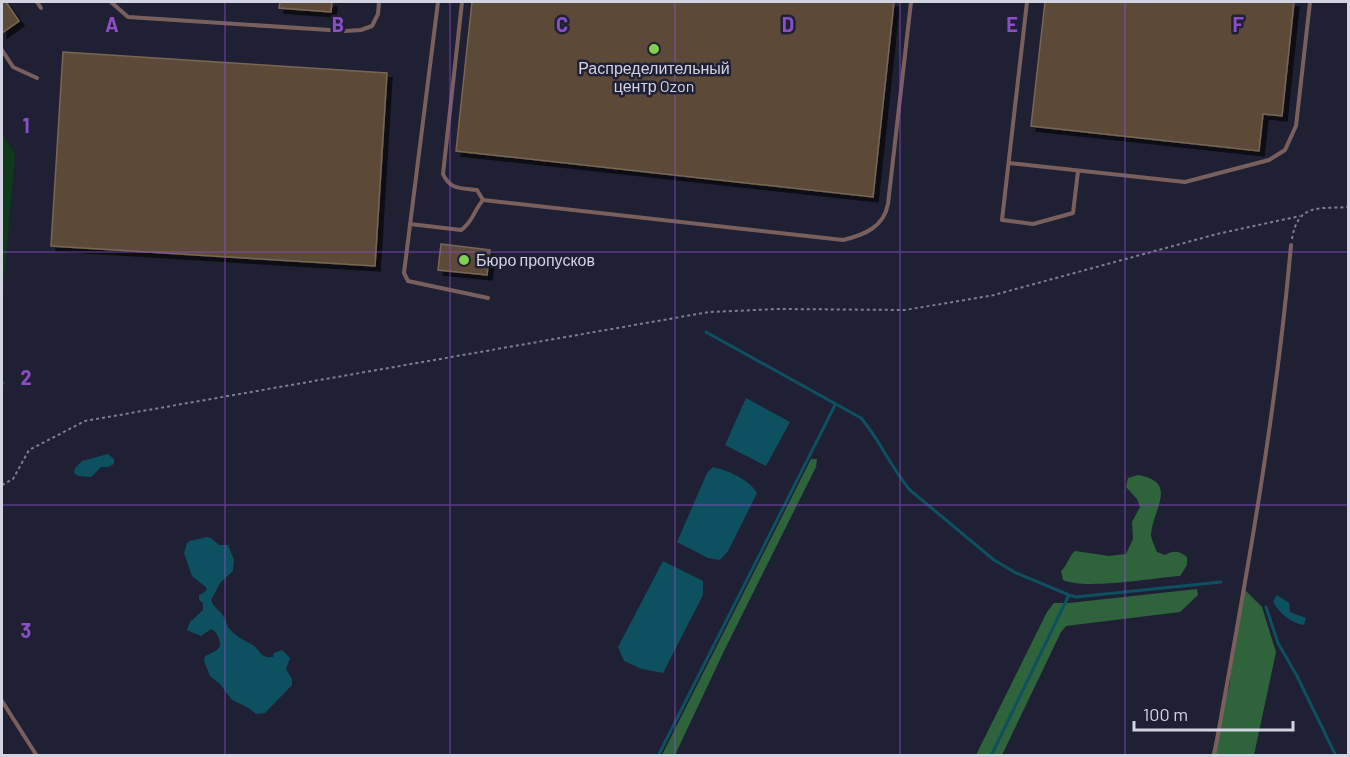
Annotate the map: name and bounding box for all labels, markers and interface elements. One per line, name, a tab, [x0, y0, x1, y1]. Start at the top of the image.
text: A	[105, 12, 119, 36]
text: B	[332, 12, 344, 36]
text: C	[556, 12, 568, 36]
text: D	[782, 12, 794, 36]
text: E	[1006, 12, 1018, 36]
text: F	[1232, 12, 1244, 36]
marker: Распределительный центр Ozon	[647, 42, 661, 56]
place label: Распределительный центр Ozon	[578, 58, 730, 95]
text: 1	[22, 113, 30, 137]
place label: Бюро пропусков	[476, 250, 595, 269]
marker: Бюро пропусков	[457, 253, 471, 267]
text: 2	[20, 365, 32, 389]
text: 3	[21, 618, 31, 642]
scale bar	[1134, 694, 1293, 732]
text: 100 m	[1143, 703, 1188, 725]

